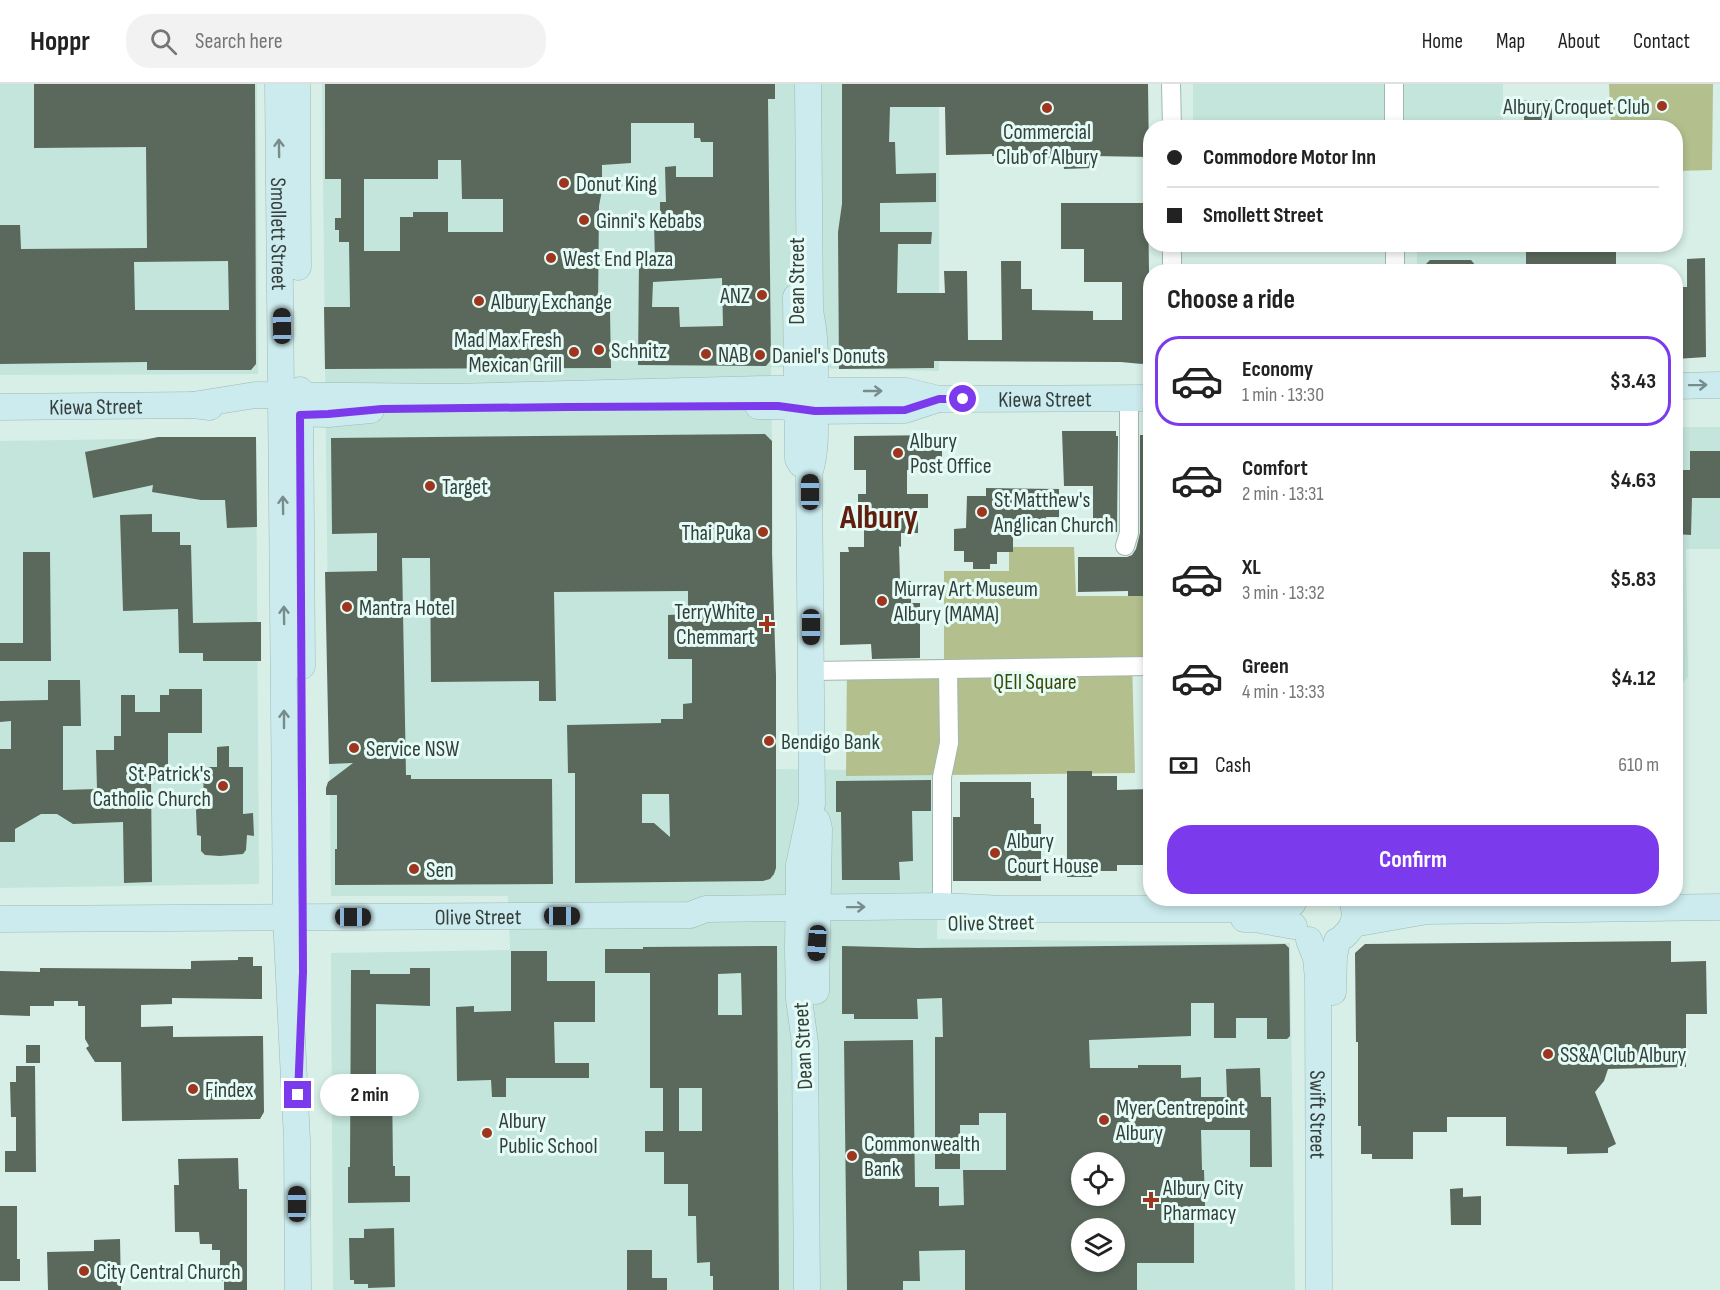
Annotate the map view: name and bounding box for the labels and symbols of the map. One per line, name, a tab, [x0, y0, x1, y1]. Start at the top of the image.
place label: Albury Croquet Club	[1502, 94, 1650, 121]
marker: Albury Croquet Club	[1655, 99, 1669, 113]
marker: Commercial Club of Albury	[1040, 101, 1054, 115]
place label: Commercial Club of Albury	[996, 119, 1099, 171]
one-way arrow	[273, 138, 285, 158]
place label: Donut King	[576, 171, 657, 198]
marker: Donut King	[557, 176, 571, 190]
street label: Smollett Street	[264, 177, 292, 291]
place label: Ginni's Kebabs	[596, 208, 702, 235]
marker: Ginni's Kebabs	[577, 213, 591, 227]
street label: Dean Street	[784, 237, 811, 325]
place label: West End Plaza	[563, 246, 673, 273]
marker: West End Plaza	[544, 251, 558, 265]
place label: ANZ	[719, 283, 750, 310]
marker: ANZ	[755, 288, 769, 302]
place label: Albury Exchange	[490, 289, 612, 316]
marker: Albury Exchange	[472, 294, 486, 308]
car	[273, 308, 291, 344]
place label: Mad Max Fresh Mexican Grill	[454, 327, 562, 379]
place label: Schnitz	[611, 338, 667, 365]
place label: NAB	[718, 342, 748, 369]
marker: Schnitz	[592, 343, 606, 357]
place label: Daniel's Donuts	[772, 343, 886, 370]
marker: Mad Max Fresh Mexican Grill	[567, 345, 581, 359]
marker: NAB	[699, 347, 713, 361]
marker: Daniel's Donuts	[753, 348, 767, 362]
one-way arrow	[1687, 379, 1707, 391]
one-way arrow	[862, 385, 882, 397]
route start	[949, 385, 976, 412]
street label: Kiewa Street	[998, 386, 1092, 414]
street label: Kiewa Street	[49, 394, 143, 421]
place label: Albury Post Office	[909, 428, 992, 480]
marker: Albury Post Office	[891, 446, 905, 460]
place label: Target	[442, 474, 488, 501]
car	[801, 474, 819, 510]
marker: Target	[423, 479, 437, 493]
place label: St Matthew's Anglican Church	[993, 487, 1114, 539]
one-way arrow	[277, 495, 288, 515]
district label: Albury	[839, 497, 918, 538]
marker: St Matthew's Anglican Church	[975, 505, 989, 519]
place label: Thai Puka	[681, 520, 751, 547]
marker: Thai Puka	[756, 525, 770, 539]
place label: Murray Art Museum Albury (MAMA)	[893, 576, 1038, 628]
marker: Murray Art Museum Albury (MAMA)	[875, 594, 889, 608]
place label: Mantra Hotel	[359, 595, 455, 622]
place label: TerryWhite Chemmart	[674, 599, 755, 651]
marker: Mantra Hotel	[340, 600, 354, 614]
one-way arrow	[278, 606, 290, 626]
car	[802, 609, 820, 645]
marker: TerryWhite Chemmart	[760, 617, 774, 631]
park label: QEII Square	[993, 669, 1077, 696]
one-way arrow	[278, 710, 290, 730]
place label: Bendigo Bank	[781, 729, 880, 756]
marker: Bendigo Bank	[762, 734, 776, 748]
place label: Service NSW	[366, 736, 459, 763]
marker: Service NSW	[347, 741, 361, 755]
place label: St Patrick's Catholic Church	[93, 761, 211, 813]
marker: St Patrick's Catholic Church	[216, 779, 230, 793]
place label: Albury Court House	[1006, 828, 1099, 880]
marker: Albury Court House	[988, 846, 1002, 860]
place label: Sen	[426, 857, 454, 884]
marker: Sen	[407, 862, 421, 876]
one-way arrow	[846, 901, 866, 912]
street label: Olive Street	[435, 904, 522, 931]
car	[544, 907, 580, 925]
car	[335, 908, 371, 926]
street label: Olive Street	[948, 909, 1035, 938]
car	[807, 924, 827, 962]
street label: Dean Street	[788, 1001, 819, 1090]
place label: SS&A Club Albury	[1560, 1042, 1687, 1069]
marker: SS&A Club Albury	[1541, 1047, 1555, 1061]
street label: Swift Street	[1303, 1070, 1331, 1159]
callout: 2 min	[319, 1074, 418, 1116]
place label: Findex	[205, 1077, 254, 1104]
route end	[284, 1081, 311, 1108]
marker: Findex	[186, 1082, 200, 1096]
place label: Myer Centrepoint Albury	[1115, 1095, 1245, 1147]
place label: Albury Public School	[498, 1108, 598, 1160]
marker: Myer Centrepoint Albury	[1097, 1113, 1111, 1127]
marker: Albury Public School	[480, 1126, 494, 1140]
place label: Commonwealth Bank	[864, 1131, 980, 1183]
marker: Commonwealth Bank	[845, 1149, 859, 1163]
place label: Albury City Pharmacy	[1162, 1175, 1244, 1227]
car	[288, 1186, 306, 1222]
marker: Albury City Pharmacy	[1144, 1193, 1158, 1207]
place label: City Central Church	[96, 1259, 241, 1286]
marker: City Central Church	[77, 1264, 91, 1278]

